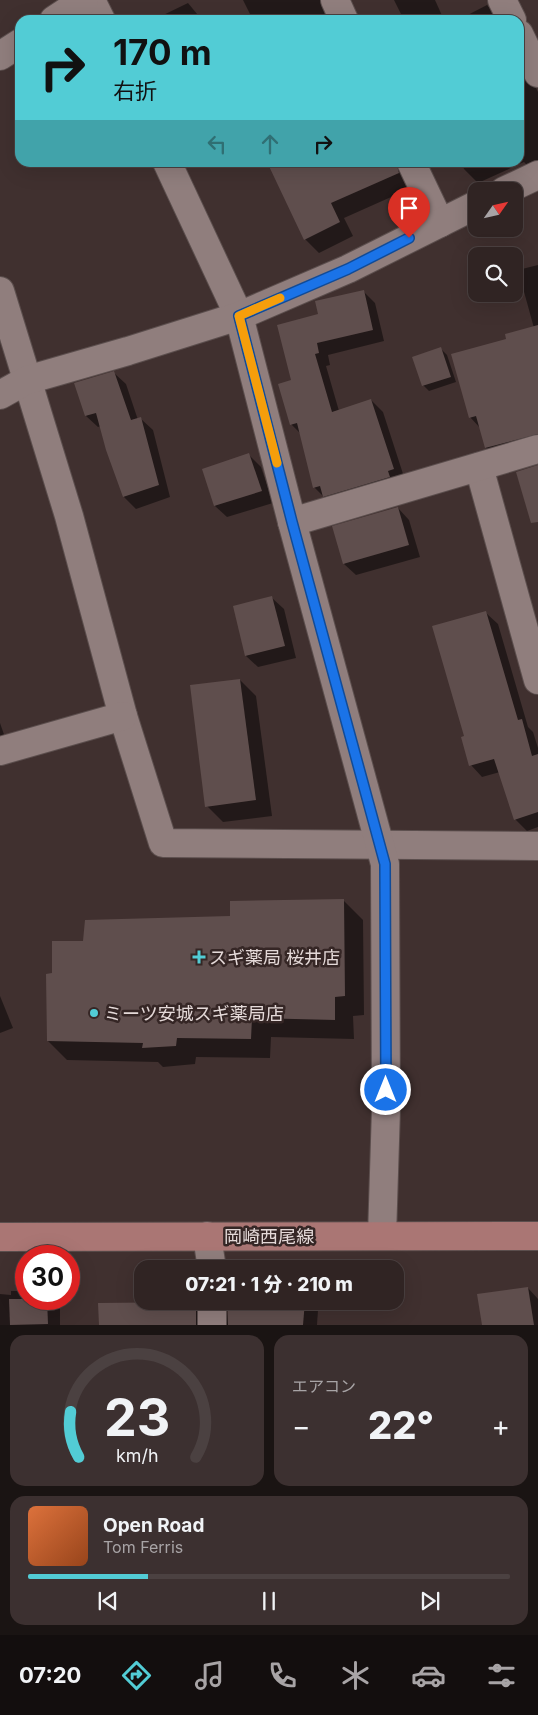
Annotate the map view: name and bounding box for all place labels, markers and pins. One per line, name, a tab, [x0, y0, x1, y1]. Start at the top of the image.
pin	[388, 187, 430, 238]
place label: スギ薬局 桜井店	[209, 947, 340, 968]
marker: スギ薬局 桜井店	[193, 951, 205, 963]
place label: ミーツ安城スギ薬局店	[104, 1003, 284, 1024]
marker: ミーツ安城スギ薬局店	[88, 1007, 100, 1019]

